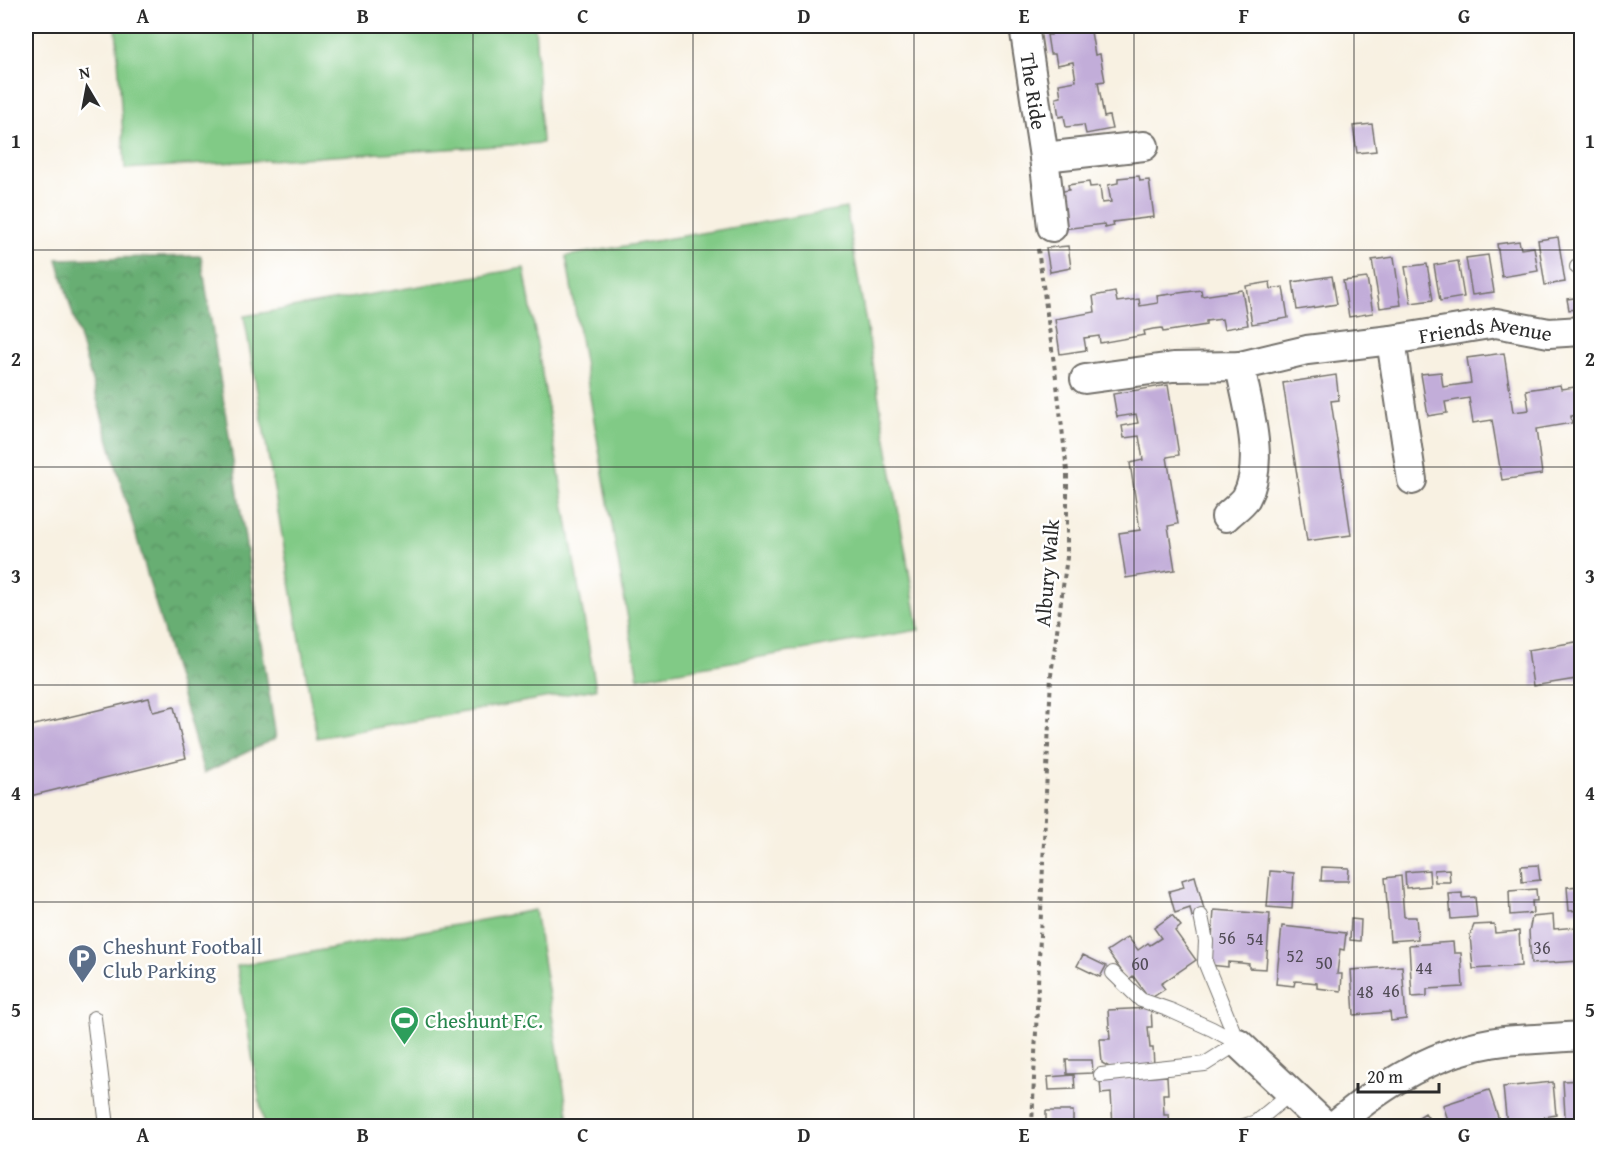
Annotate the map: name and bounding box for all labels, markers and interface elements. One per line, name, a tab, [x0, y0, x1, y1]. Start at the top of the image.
text: A	[137, 1, 150, 30]
text: B	[357, 1, 369, 30]
text: C	[577, 1, 589, 30]
text: D	[797, 1, 811, 30]
text: E	[1019, 1, 1030, 30]
text: F	[1239, 1, 1249, 30]
text: G	[1458, 1, 1470, 30]
street label: The Ride	[1013, 51, 1055, 132]
north arrow	[57, 57, 117, 117]
text: N	[77, 59, 92, 85]
text: 1	[11, 126, 21, 155]
text: 1	[1585, 126, 1595, 155]
street label: Friends Avenue	[1416, 307, 1555, 351]
text: 2	[11, 344, 21, 373]
text: 2	[1585, 344, 1595, 373]
street label: Albury Walk	[1027, 517, 1067, 628]
text: 3	[11, 561, 21, 590]
text: 3	[1585, 561, 1595, 590]
text: 4	[11, 778, 21, 807]
text: 4	[1585, 778, 1595, 807]
house number: 56	[1218, 924, 1236, 951]
house number: 54	[1246, 925, 1264, 952]
place label: Cheshunt Football Club Parking	[103, 931, 262, 986]
house number: 36	[1533, 934, 1551, 961]
parking icon: Cheshunt Football Club Parking	[66, 942, 98, 984]
house number: 52	[1286, 942, 1304, 969]
house number: 50	[1315, 949, 1333, 976]
house number: 60	[1131, 950, 1149, 977]
house number: 44	[1415, 954, 1433, 981]
house number: 46	[1382, 977, 1400, 1004]
house number: 48	[1356, 978, 1374, 1005]
text: 5	[11, 995, 21, 1024]
text: 5	[1585, 995, 1595, 1024]
sports icon: Cheshunt F.C.	[388, 1004, 420, 1046]
place label: Cheshunt F.C.	[425, 1005, 543, 1036]
scale bar	[1358, 1056, 1439, 1094]
text: 20 m	[1367, 1063, 1403, 1090]
text: A	[137, 1120, 150, 1149]
text: B	[357, 1120, 369, 1149]
text: C	[577, 1120, 589, 1149]
text: D	[797, 1120, 811, 1149]
text: E	[1019, 1120, 1030, 1149]
text: F	[1239, 1120, 1249, 1149]
text: G	[1458, 1120, 1470, 1149]

